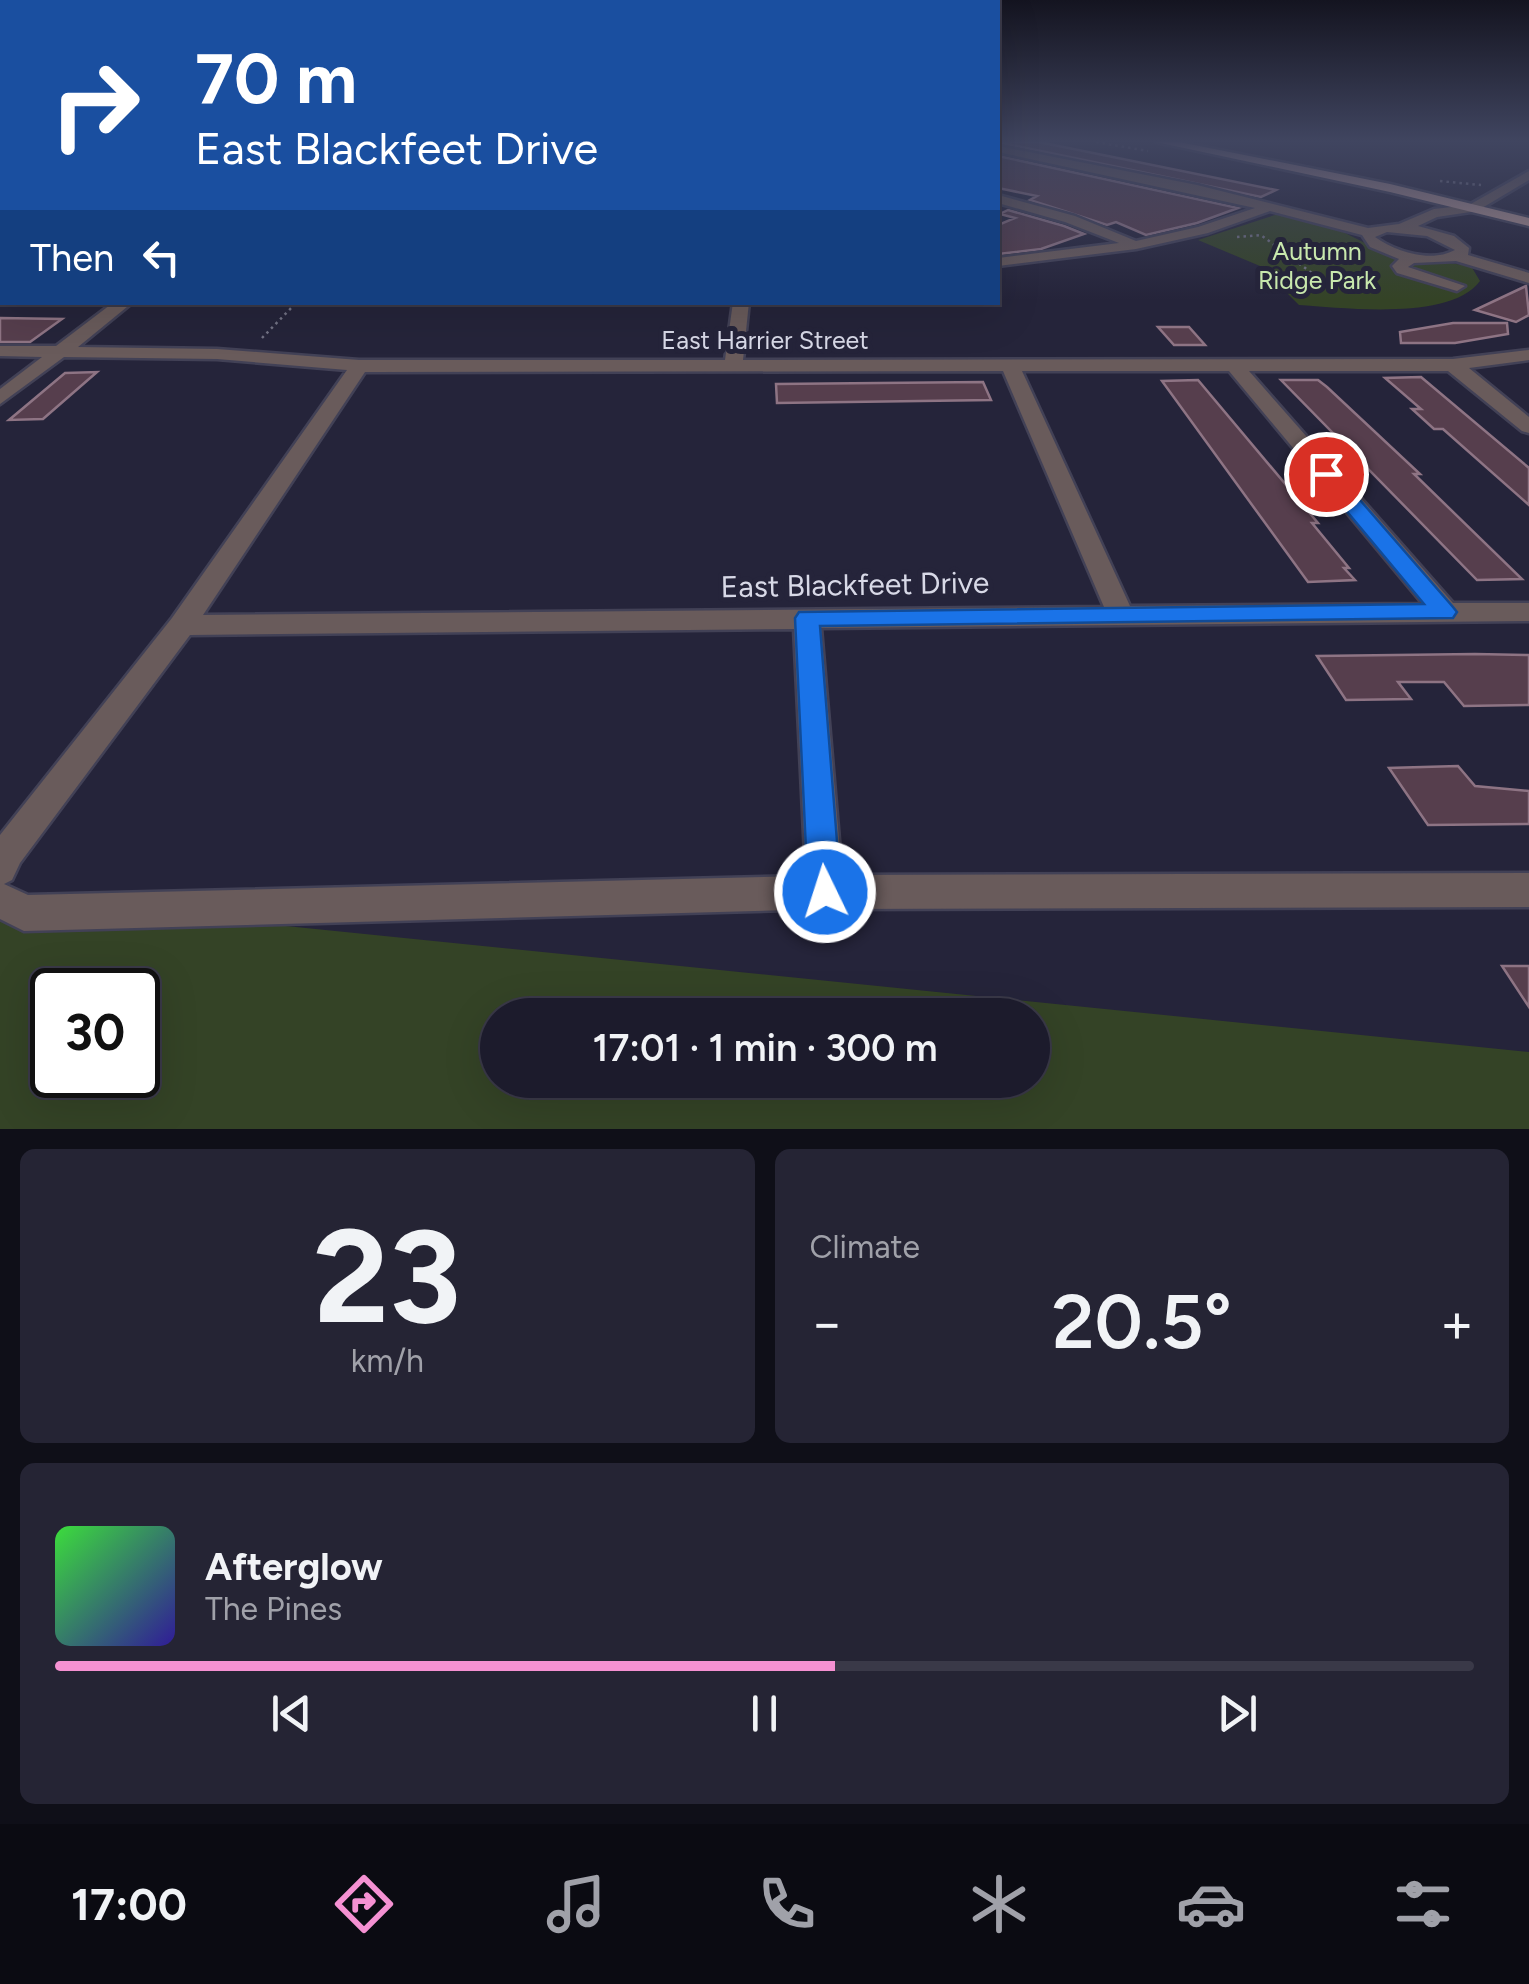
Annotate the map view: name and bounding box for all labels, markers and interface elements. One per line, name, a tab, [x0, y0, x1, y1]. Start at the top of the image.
text: 70 m	[195, 36, 357, 121]
icon: right	[30, 40, 160, 170]
text: East Blackfeet Drive	[195, 121, 598, 175]
icon: left	[134, 230, 189, 285]
text: Then	[30, 235, 114, 281]
park label: Autumn Ridge Park	[1258, 236, 1377, 295]
street label: East Harrier Street	[661, 325, 869, 355]
pin	[1284, 432, 1369, 517]
icon: arrive	[1299, 447, 1354, 502]
street label: East Blackfeet Drive	[720, 564, 990, 605]
position arrow	[773, 840, 877, 944]
speed limit sign: 30	[30, 968, 160, 1098]
text: 17:01 · 1 min · 300 m	[593, 1025, 937, 1071]
text: 23	[313, 1199, 461, 1355]
text: Climate	[810, 1228, 920, 1266]
text: 20.5°	[1052, 1277, 1232, 1367]
text: −	[810, 1290, 844, 1356]
text: +	[1440, 1290, 1474, 1356]
text: km/h	[351, 1342, 424, 1380]
text: Afterglow	[205, 1544, 383, 1590]
text: The Pines	[205, 1590, 342, 1628]
icon: previous	[264, 1686, 319, 1741]
icon: pause	[737, 1686, 792, 1741]
icon: next	[1210, 1686, 1265, 1741]
icon: directions	[329, 1869, 399, 1939]
icon: music	[541, 1869, 611, 1939]
icon: phone	[752, 1869, 822, 1939]
icon: climate	[964, 1869, 1034, 1939]
icon: car	[1176, 1869, 1246, 1939]
icon: filters	[1388, 1869, 1458, 1939]
text: 17:00	[71, 1877, 187, 1931]

